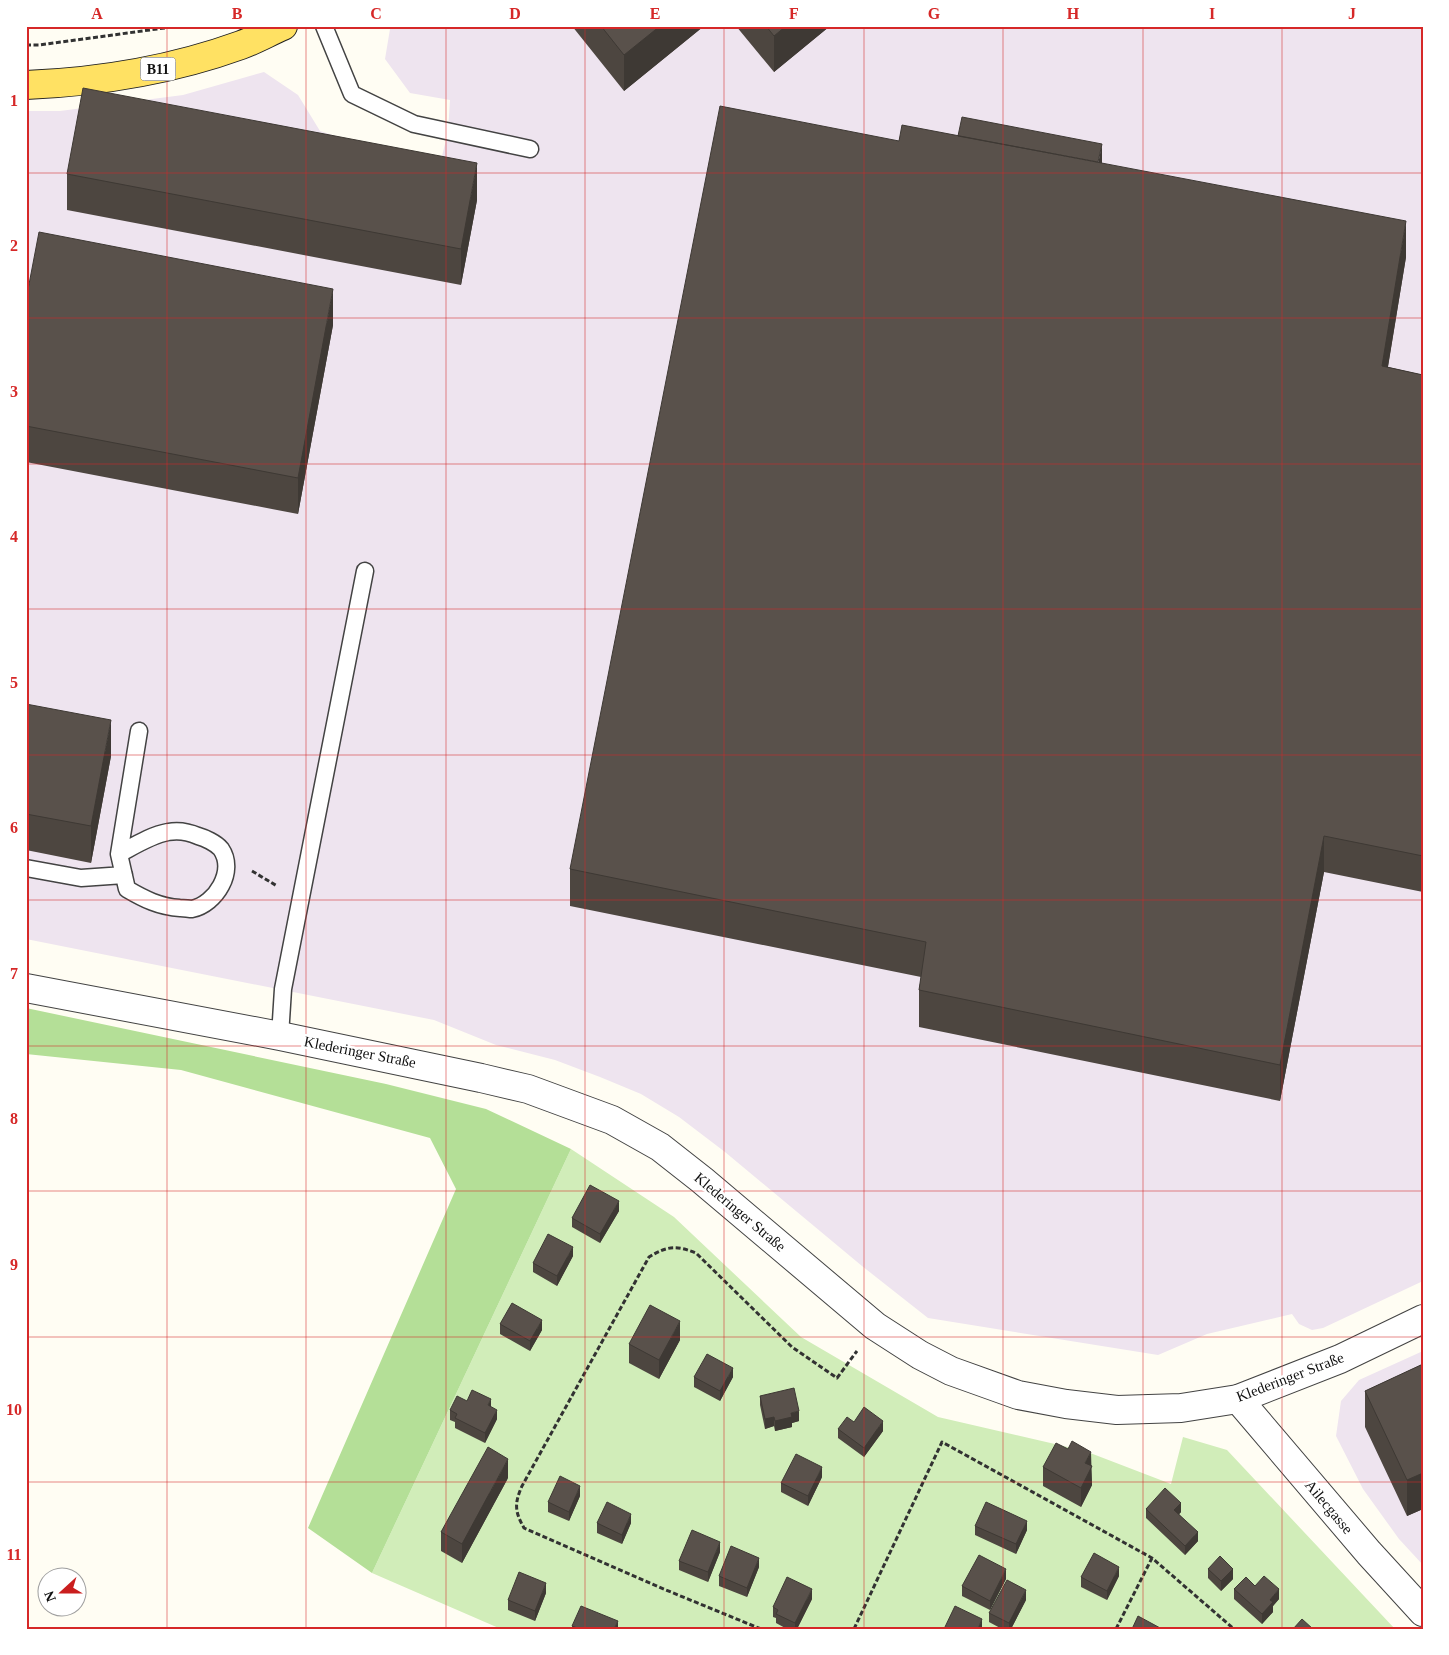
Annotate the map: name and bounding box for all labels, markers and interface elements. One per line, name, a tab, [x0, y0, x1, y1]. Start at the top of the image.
text: A	[91, 5, 103, 22]
text: B	[232, 5, 243, 22]
text: C	[370, 5, 382, 22]
text: D	[509, 5, 521, 22]
text: E	[650, 5, 660, 22]
text: F	[789, 5, 799, 22]
text: G	[928, 5, 941, 22]
text: H	[1067, 5, 1080, 22]
text: I	[1209, 5, 1215, 22]
text: J	[1348, 5, 1356, 22]
road number: B11	[140, 58, 176, 80]
text: 1	[10, 92, 18, 109]
text: 2	[10, 237, 18, 254]
text: 3	[10, 383, 18, 400]
text: 4	[10, 528, 18, 545]
text: 5	[10, 674, 18, 691]
text: 6	[10, 819, 18, 836]
text: 7	[10, 965, 18, 982]
street label: Klederinger Straße	[303, 1033, 418, 1071]
text: 8	[10, 1110, 18, 1127]
street label: Klederinger Straße	[691, 1169, 789, 1255]
text: 9	[10, 1256, 18, 1273]
street label: Klederinger Straße	[1234, 1349, 1346, 1405]
text: 10	[6, 1401, 22, 1418]
street label: Ailecgasse	[1302, 1477, 1356, 1537]
text: 11	[6, 1546, 22, 1563]
north arrow	[38, 1568, 88, 1618]
text: N	[42, 1589, 59, 1604]

